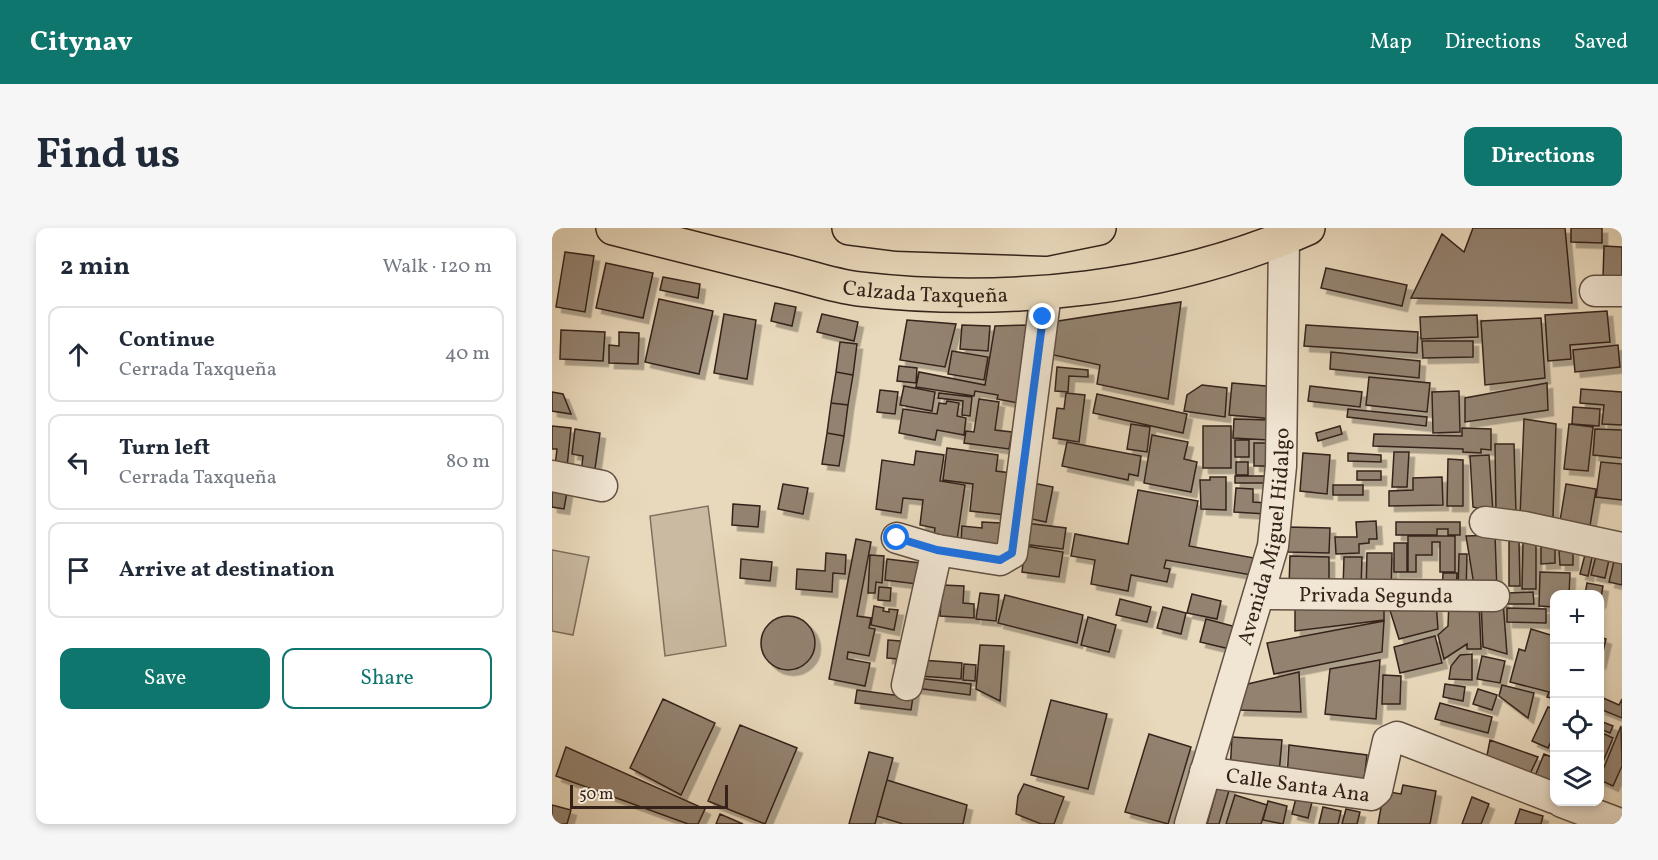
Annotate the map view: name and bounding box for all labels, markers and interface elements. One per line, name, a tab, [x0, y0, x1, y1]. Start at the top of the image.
text: Citynav	[30, 23, 133, 62]
text: Map	[1370, 28, 1412, 57]
text: Directions	[1445, 28, 1541, 57]
text: Saved	[1574, 28, 1628, 57]
text: Find us	[36, 127, 180, 186]
button: Directions	[1464, 127, 1622, 186]
text: 2 min	[60, 249, 130, 285]
text: Walk · 120 m	[383, 253, 492, 281]
street label: Calzada Taxqueña	[840, 274, 1009, 311]
route end	[1029, 303, 1055, 329]
text: Continue	[119, 325, 215, 356]
icon: ahead	[62, 338, 95, 371]
text: 40 m	[445, 340, 490, 368]
text: Cerrada Taxqueña	[119, 356, 277, 384]
street label: Avenida Miguel Hidalgo	[1231, 428, 1298, 649]
text: Turn left	[119, 433, 210, 464]
icon: left	[62, 446, 95, 479]
text: 80 m	[446, 448, 490, 476]
text: Cerrada Taxqueña	[119, 464, 277, 492]
route start	[883, 524, 909, 550]
icon: arrive	[62, 554, 95, 587]
text: Arrive at destination	[119, 555, 335, 586]
street label: Privada Segunda	[1299, 581, 1453, 612]
map controls	[1550, 590, 1604, 806]
button: +	[1550, 590, 1604, 644]
button: −	[1550, 644, 1604, 698]
button: Save	[60, 648, 270, 709]
button: Share	[282, 648, 492, 709]
button: locate	[1550, 698, 1604, 752]
button: layers	[1550, 752, 1604, 806]
street label: Calle Santa Ana	[1224, 762, 1372, 811]
scale bar	[570, 782, 728, 810]
text: 50 m	[579, 784, 613, 806]

